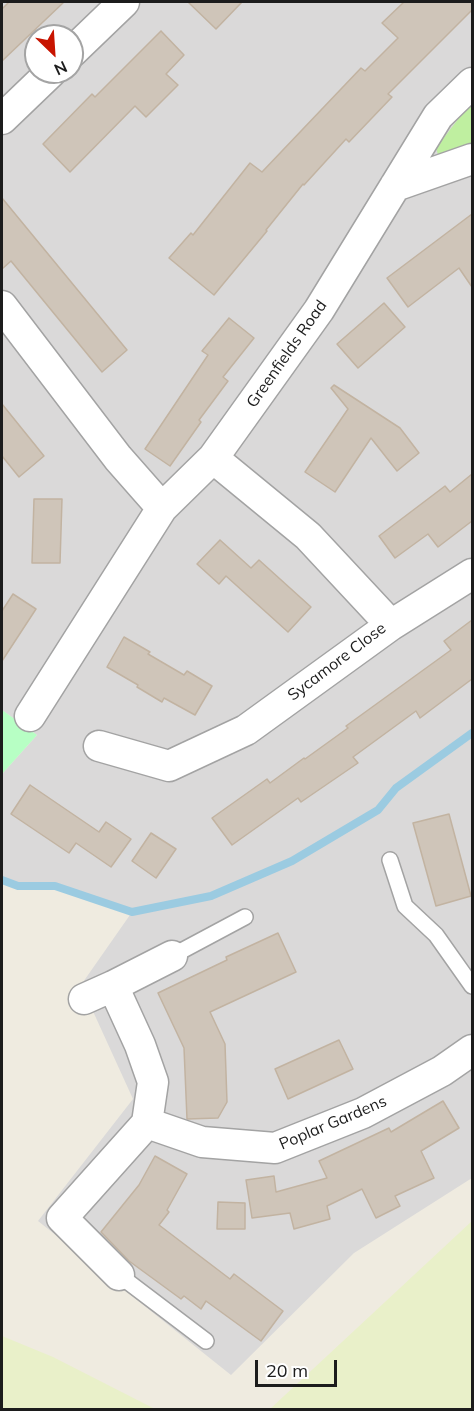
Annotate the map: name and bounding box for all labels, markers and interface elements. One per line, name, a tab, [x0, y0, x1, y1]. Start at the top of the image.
north arrow	[24, 24, 84, 84]
text: N	[51, 57, 70, 80]
street label: Greenfields Road	[243, 297, 331, 411]
street label: Sycamore Close	[284, 619, 390, 705]
street label: Poplar Gardens	[276, 1092, 390, 1154]
scale bar	[258, 1348, 340, 1386]
text: 20 m	[266, 1359, 308, 1382]

